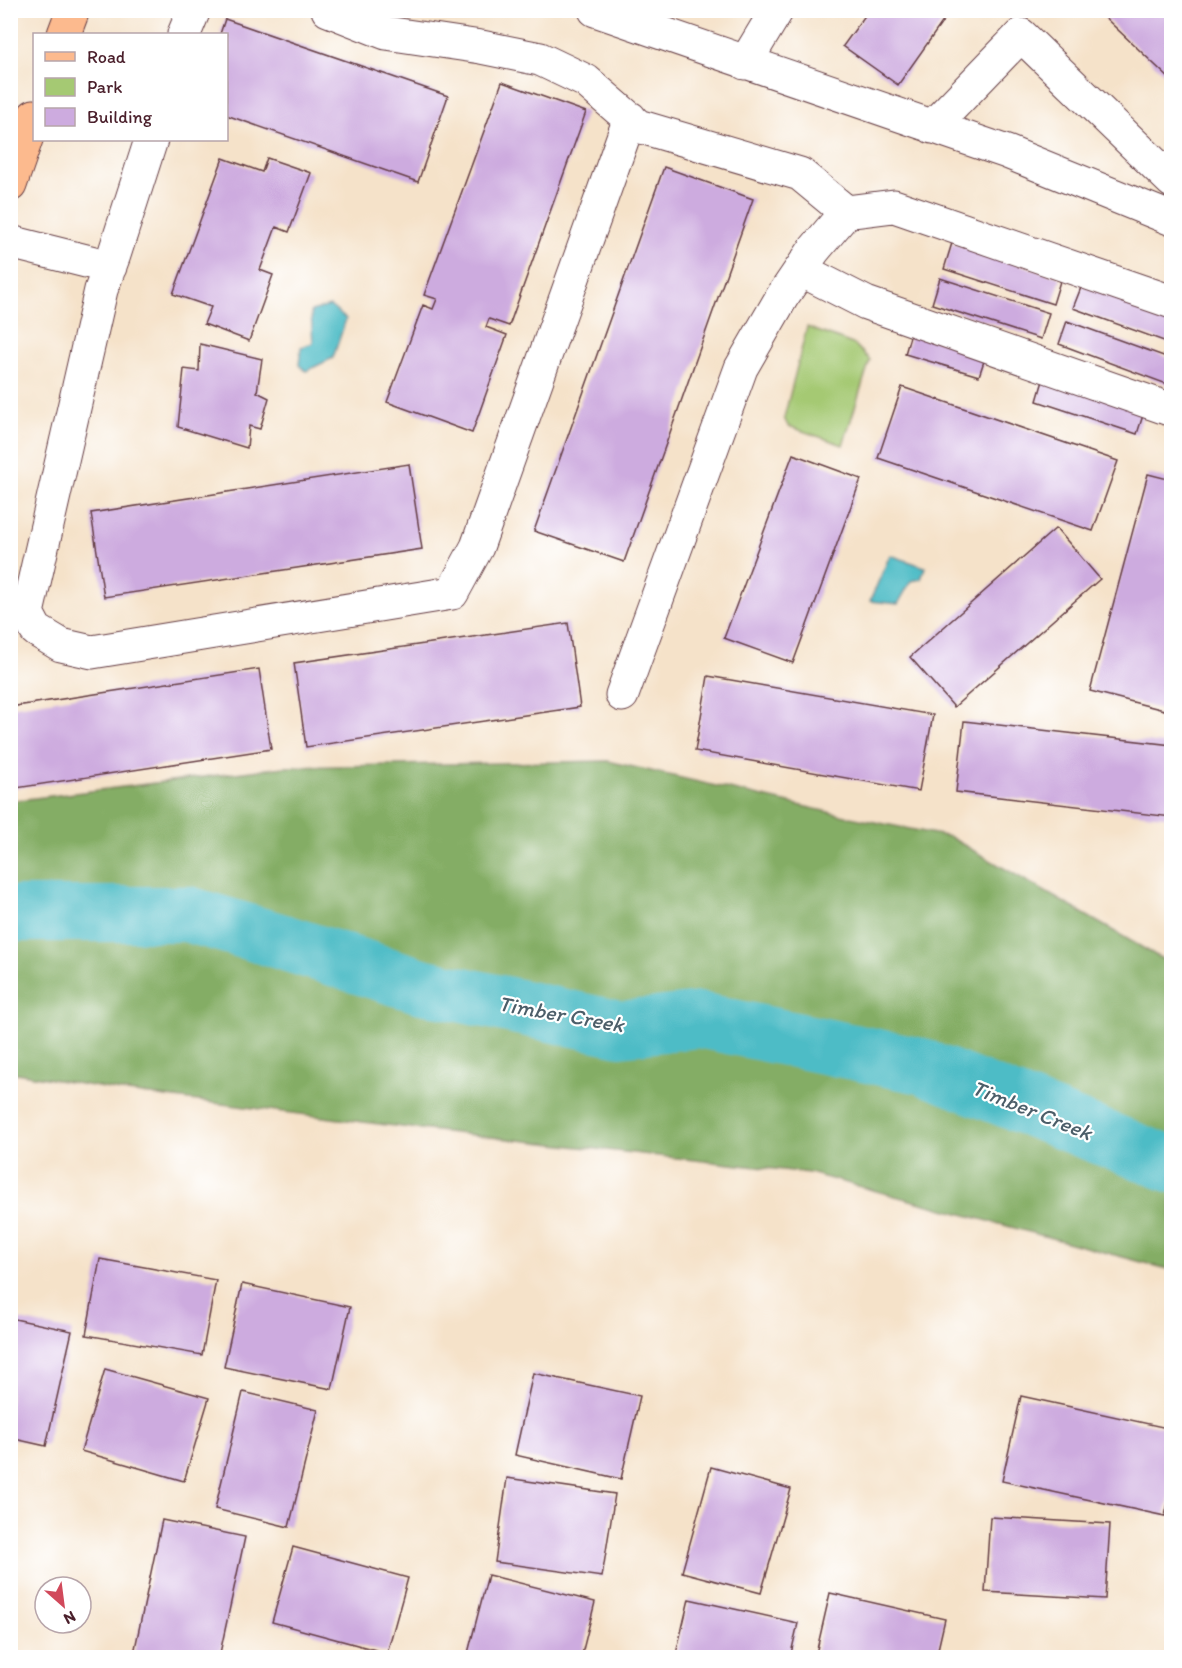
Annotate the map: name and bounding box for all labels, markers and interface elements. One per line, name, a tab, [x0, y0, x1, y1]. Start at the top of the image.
legend	[33, 33, 228, 141]
text: Road	[87, 46, 126, 68]
text: Park	[87, 76, 122, 98]
text: Building	[87, 106, 153, 128]
water label: Timber Creek	[496, 990, 628, 1039]
water label: Timber Creek	[968, 1074, 1098, 1147]
north arrow	[33, 1575, 93, 1635]
text: N	[61, 1607, 79, 1629]

